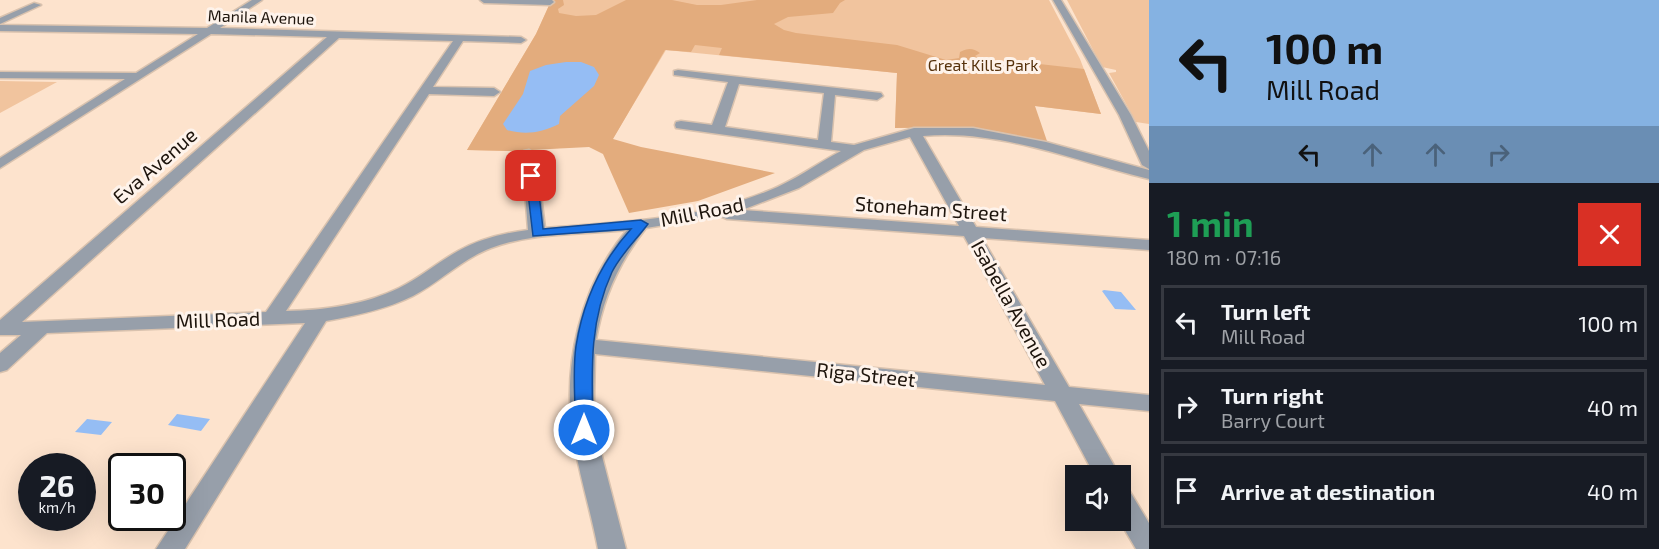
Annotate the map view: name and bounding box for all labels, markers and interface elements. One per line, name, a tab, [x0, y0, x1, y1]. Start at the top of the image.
street label: Manila Avenue	[208, 5, 315, 28]
text: 100 m	[1266, 22, 1383, 72]
icon: left	[1167, 24, 1245, 102]
park label: Great Kills Park	[928, 55, 1038, 74]
text: Mill Road	[1266, 73, 1380, 105]
street label: Eva Avenue	[107, 122, 201, 208]
icon: left	[1293, 138, 1326, 171]
icon: ahead	[1356, 138, 1389, 171]
icon: ahead	[1419, 138, 1452, 171]
icon: right	[1482, 138, 1515, 171]
pin	[505, 150, 556, 201]
icon: arrive	[514, 159, 547, 192]
street label: Mill Road	[658, 191, 746, 231]
street label: Stoneham Street	[854, 191, 1008, 225]
text: 1 min	[1167, 201, 1254, 244]
button: close	[1578, 203, 1641, 266]
street label: Isabella Avenue	[967, 235, 1057, 372]
text: 180 m · 07:16	[1167, 245, 1281, 269]
text: Turn left	[1221, 298, 1310, 324]
street label: Mill Road	[175, 306, 261, 332]
icon: left	[1170, 306, 1203, 339]
text: 100 m	[1579, 310, 1638, 336]
text: Mill Road	[1221, 324, 1305, 348]
street label: Riga Street	[815, 357, 917, 391]
text: Turn right	[1221, 382, 1323, 408]
icon: right	[1170, 390, 1203, 423]
text: 40 m	[1587, 394, 1638, 420]
position arrow	[552, 398, 616, 462]
text: Barry Court	[1221, 408, 1325, 432]
speed limit sign: 30	[108, 453, 186, 531]
map controls	[1065, 465, 1131, 531]
button: sound	[1065, 465, 1131, 531]
text: 26	[39, 467, 75, 503]
icon: arrive	[1170, 474, 1203, 507]
text: Arrive at destination	[1221, 478, 1435, 504]
text: 40 m	[1587, 478, 1638, 504]
text: km/h	[38, 498, 76, 516]

